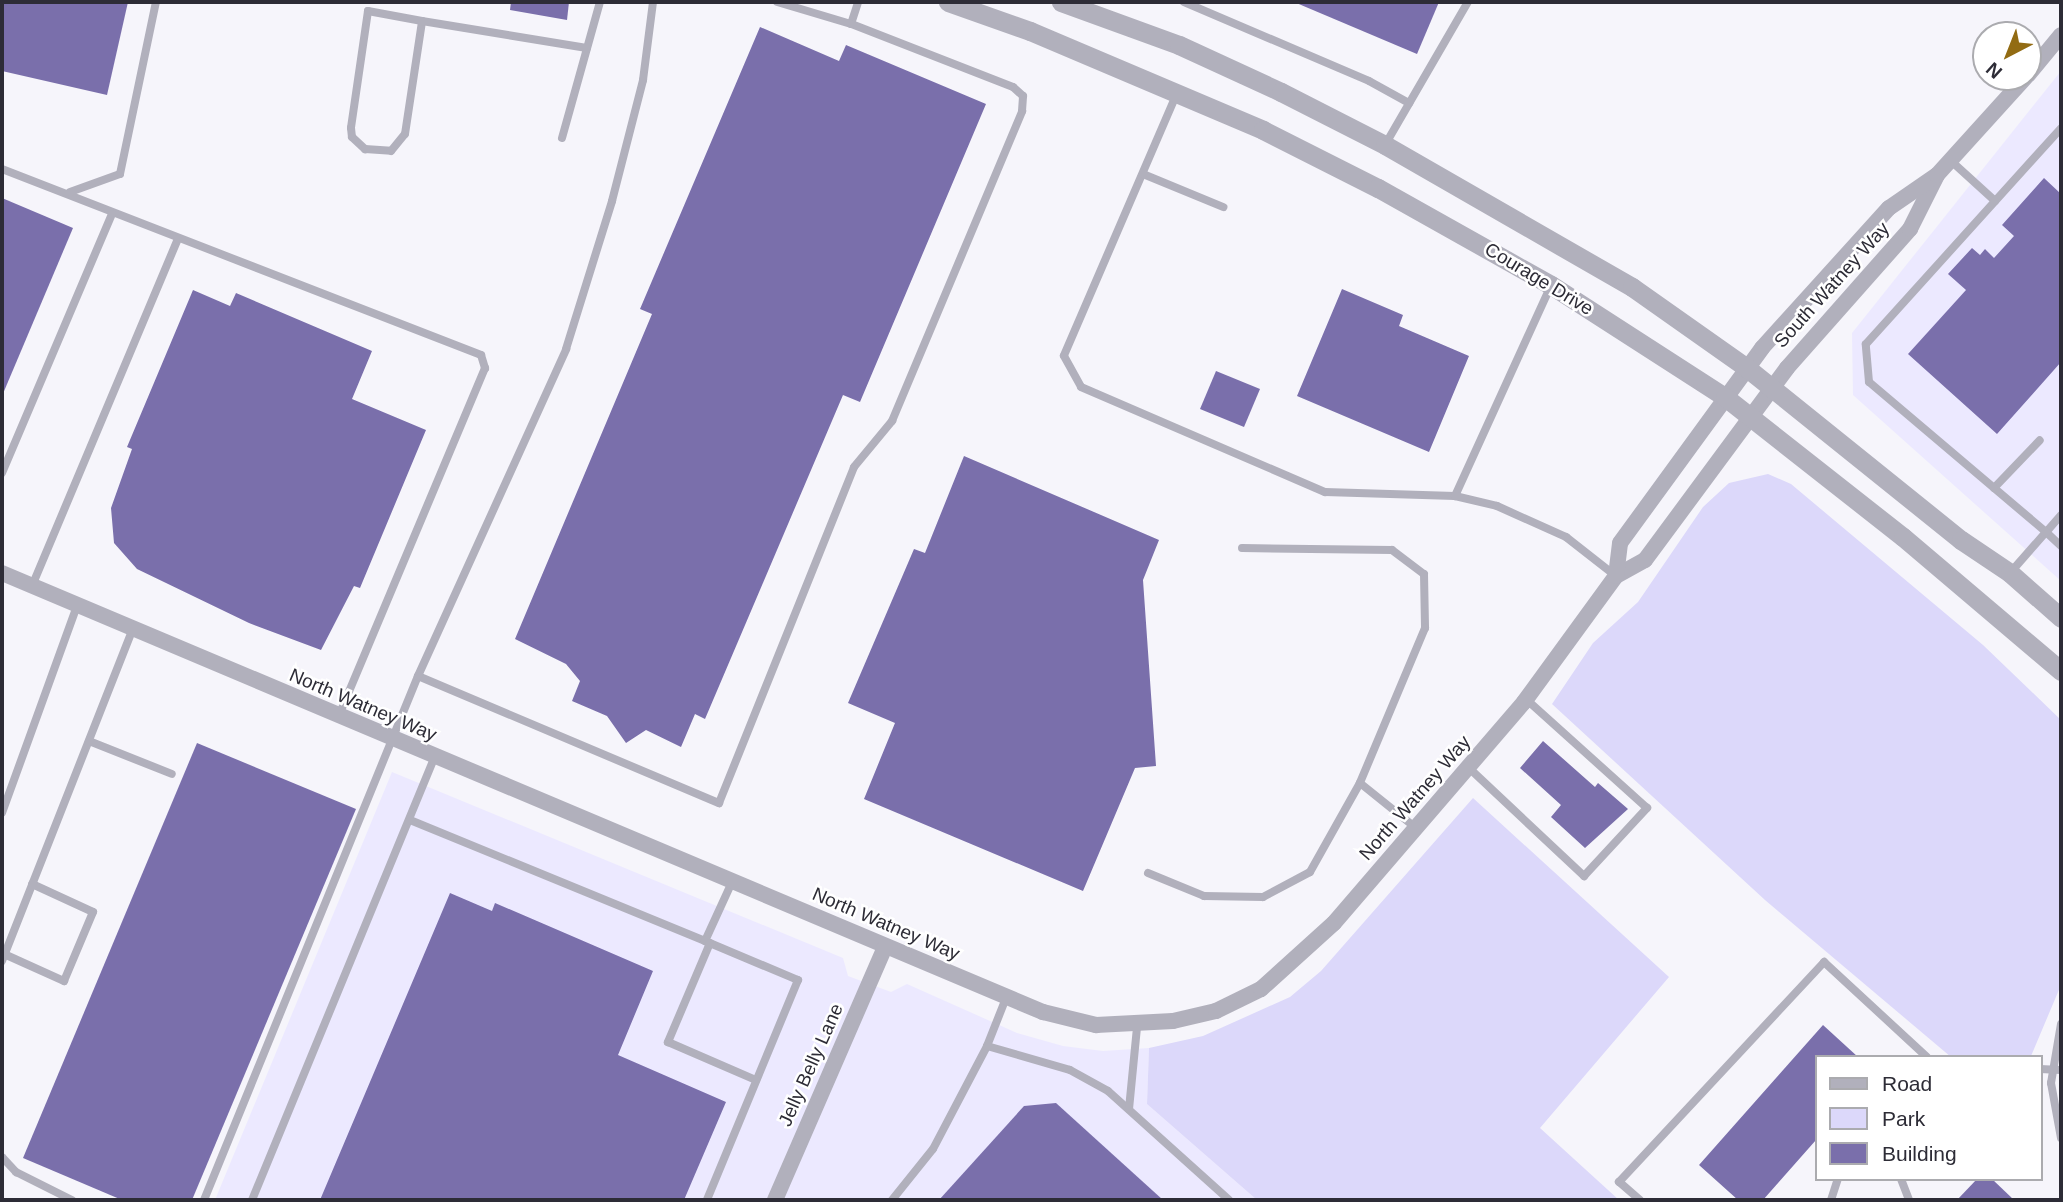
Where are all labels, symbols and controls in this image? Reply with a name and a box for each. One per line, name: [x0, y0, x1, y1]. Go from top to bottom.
north arrow: [1972, 21, 2042, 91]
text: N: [1982, 58, 2006, 83]
street label: South Watney Way: [1770, 217, 1894, 353]
street label: Courage Drive: [1481, 238, 1597, 320]
street label: North Watney Way: [286, 664, 440, 746]
street label: North Watney Way: [1355, 731, 1475, 865]
street label: North Watney Way: [809, 883, 963, 965]
street label: Jelly Belly Lane: [774, 1000, 848, 1130]
legend: [1814, 1055, 2042, 1181]
text: Road: [1882, 1072, 1932, 1095]
text: Park: [1882, 1107, 1925, 1130]
text: Building: [1882, 1142, 1957, 1165]

